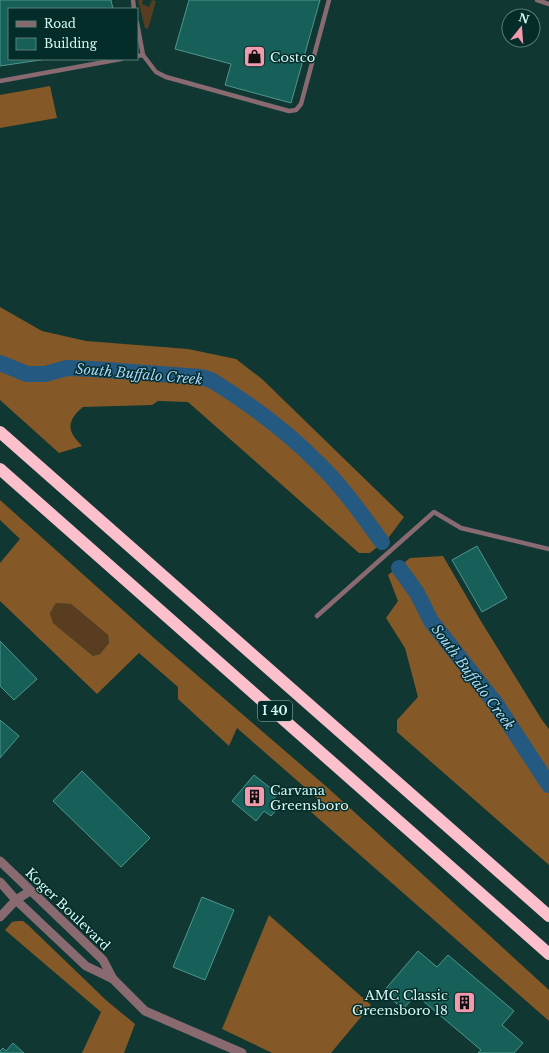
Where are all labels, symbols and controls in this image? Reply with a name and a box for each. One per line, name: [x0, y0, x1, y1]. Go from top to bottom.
legend: [8, 8, 138, 60]
north arrow: [501, 8, 541, 48]
text: N: [517, 10, 532, 27]
text: Road: [44, 16, 76, 31]
text: Building: [44, 36, 98, 51]
shop icon: Costco: [241, 44, 267, 70]
place label: Costco: [270, 49, 315, 66]
water label: South Buffalo Creek: [75, 359, 203, 389]
water label: South Buffalo Creek: [427, 621, 519, 733]
road number: I 40: [258, 701, 292, 721]
place label: Carvana Greensboro: [270, 782, 349, 814]
building icon: Carvana Greensboro: [242, 784, 268, 810]
street label: Koger Boulevard: [22, 864, 114, 954]
place label: AMC Classic Greensboro 18: [352, 987, 448, 1019]
building icon: AMC Classic Greensboro 18: [451, 989, 477, 1015]

